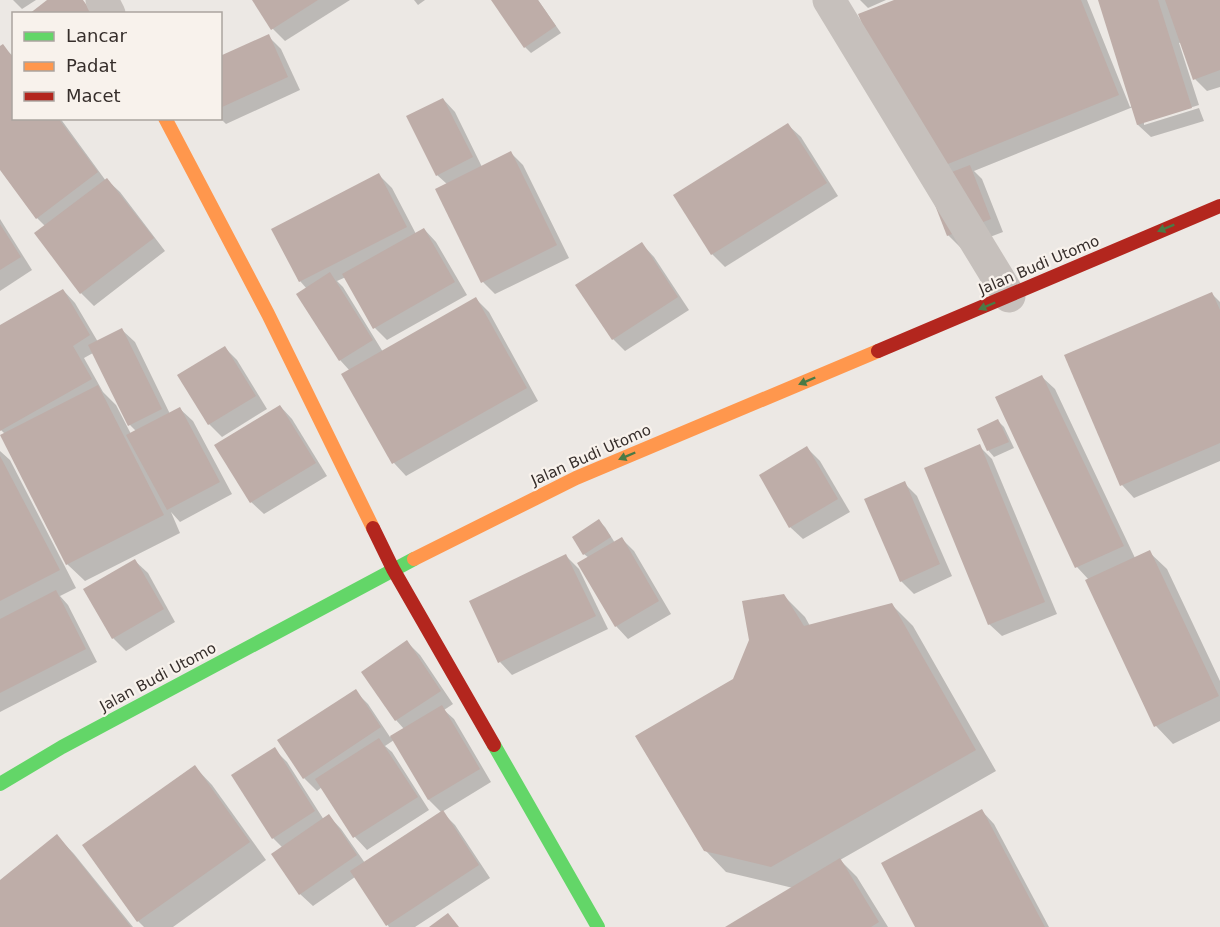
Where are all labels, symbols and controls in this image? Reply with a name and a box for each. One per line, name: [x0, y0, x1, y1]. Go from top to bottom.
legend: [12, 12, 222, 120]
text: Lancar: [66, 25, 127, 46]
text: Padat: [66, 55, 117, 76]
text: Macet: [66, 85, 121, 106]
one-way arrow: [1157, 224, 1175, 233]
street label: Jalan Budi Utomo: [975, 231, 1102, 299]
one-way arrow: [978, 302, 996, 311]
one-way arrow: [798, 377, 816, 386]
street label: Jalan Budi Utomo: [527, 420, 654, 490]
one-way arrow: [618, 452, 636, 461]
street label: Jalan Budi Utomo: [96, 639, 219, 716]

